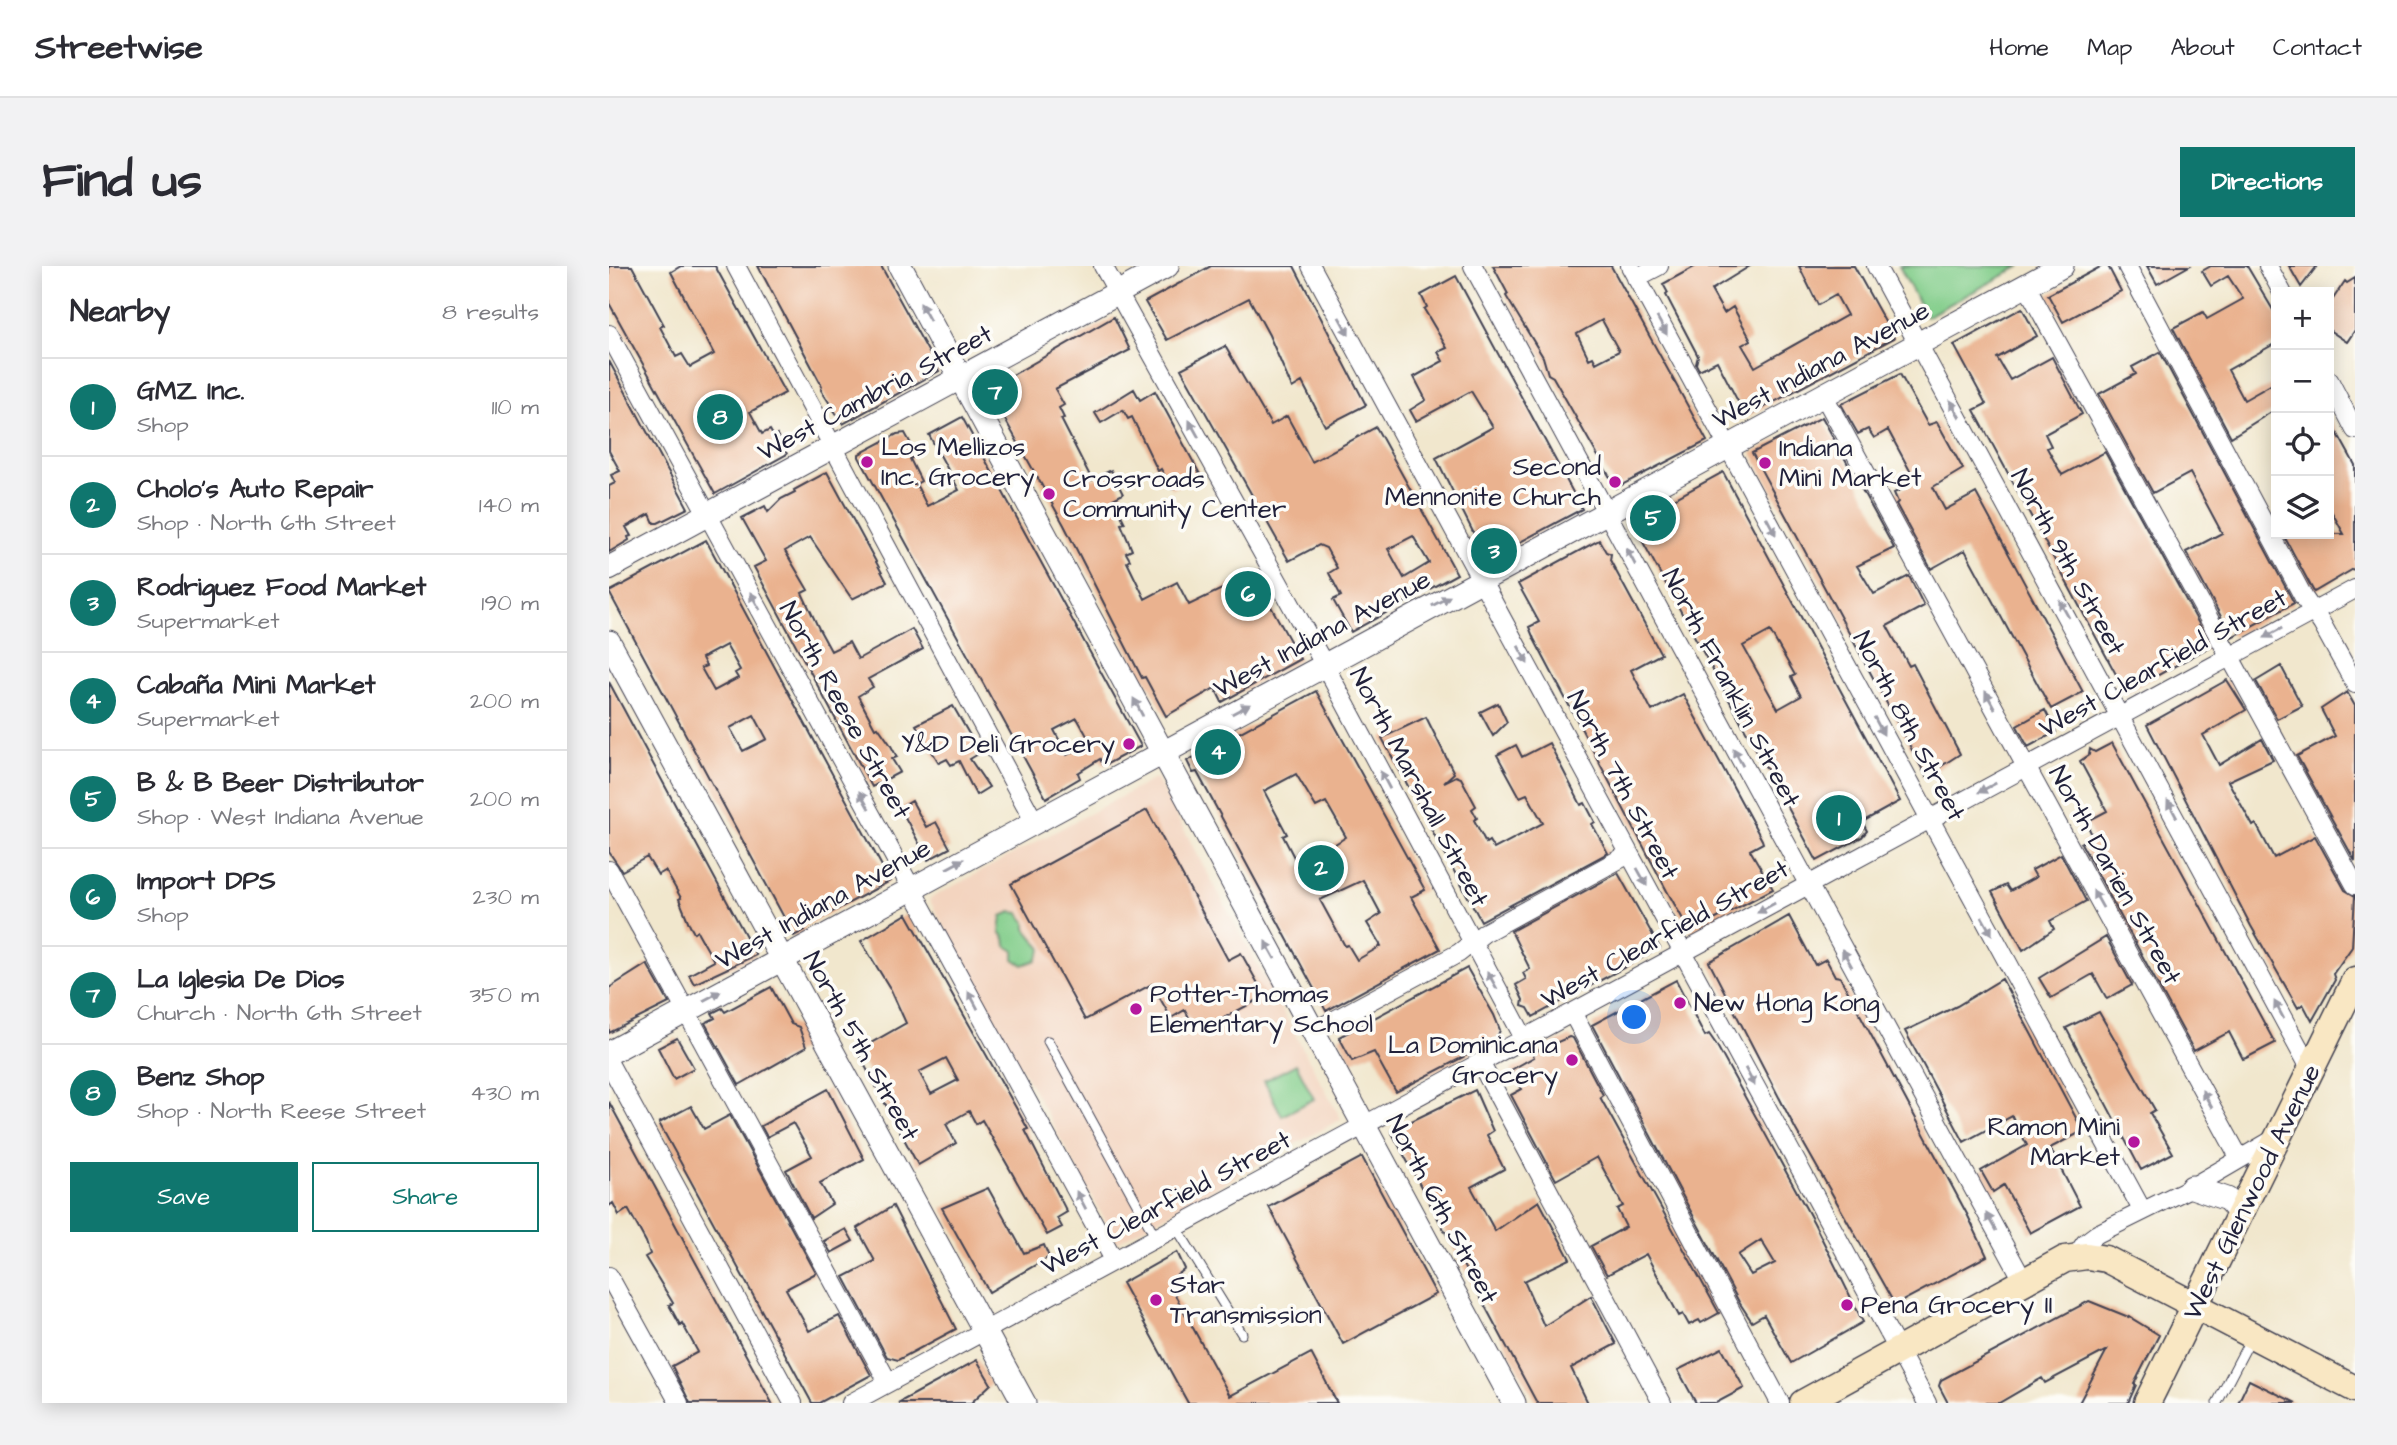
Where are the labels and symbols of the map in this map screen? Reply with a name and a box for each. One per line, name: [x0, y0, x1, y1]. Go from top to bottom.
street label: West Indiana Avenue: [1706, 293, 1936, 437]
one-way arrow: [919, 303, 931, 322]
street label: West Cambria Street: [751, 316, 999, 470]
one-way arrow: [1338, 316, 1350, 336]
one-way arrow: [1657, 316, 1668, 336]
pin: 7: [972, 366, 1018, 418]
pin: 8: [697, 391, 743, 443]
one-way arrow: [1949, 399, 1961, 419]
one-way arrow: [1188, 420, 1200, 439]
place label: Los Mellizos Inc. Grocery: [881, 429, 1035, 497]
place label: Indiana Mini Market: [1779, 430, 1922, 496]
place label: Second Mennonite Church: [1385, 449, 1601, 515]
marker: Los Mellizos Inc. Grocery: [859, 454, 875, 470]
marker: Indiana Mini Market: [1757, 455, 1773, 471]
place label: Crossroads Community Center: [1063, 461, 1286, 529]
street label: North 9th Street: [2002, 462, 2134, 662]
marker: Second Mennonite Church: [1607, 474, 1623, 490]
marker: Crossroads Community Center: [1041, 486, 1057, 502]
pin: 5: [1630, 492, 1676, 544]
one-way arrow: [1765, 516, 1777, 536]
pin: 3: [1471, 525, 1517, 577]
one-way arrow: [1625, 547, 1637, 567]
street label: West Indiana Avenue: [1207, 562, 1437, 706]
street label: North Franklin Street: [1653, 562, 1809, 814]
pin: 6: [1225, 568, 1271, 620]
street label: West Clearfield Street: [2033, 580, 2294, 746]
one-way arrow: [749, 591, 760, 611]
street label: North Reese Street: [770, 595, 920, 826]
one-way arrow: [1432, 596, 1452, 608]
one-way arrow: [2058, 599, 2070, 619]
street label: North 8th Street: [1844, 625, 1974, 828]
one-way arrow: [2264, 627, 2283, 639]
one-way arrow: [1517, 645, 1529, 665]
street label: North Marshall Street: [1341, 661, 1498, 913]
street label: North 7th Street: [1558, 684, 1688, 886]
one-way arrow: [1984, 689, 1996, 709]
one-way arrow: [1132, 697, 1144, 716]
one-way arrow: [1231, 704, 1251, 715]
one-way arrow: [1873, 716, 1885, 736]
place label: Y&D Deli Grocery: [901, 726, 1115, 764]
pin: 4: [1195, 726, 1241, 778]
marker: Y&D Deli Grocery: [1121, 736, 1137, 752]
one-way arrow: [1733, 747, 1745, 767]
street label: North Darien Street: [2040, 759, 2190, 991]
one-way arrow: [1379, 770, 1391, 789]
one-way arrow: [1978, 782, 1997, 794]
one-way arrow: [859, 790, 871, 810]
pin: 1: [1816, 792, 1862, 844]
one-way arrow: [2166, 799, 2177, 819]
street label: West Indiana Avenue: [709, 830, 937, 978]
pin: 2: [1298, 842, 1344, 894]
street label: West Clearfield Street: [1535, 851, 1796, 1017]
one-way arrow: [945, 858, 964, 870]
one-way arrow: [1636, 867, 1648, 887]
one-way arrow: [2092, 890, 2104, 909]
one-way arrow: [1756, 902, 1776, 914]
one-way arrow: [1982, 916, 1993, 936]
one-way arrow: [1264, 940, 1276, 959]
street label: North 5th Street: [794, 945, 928, 1148]
one-way arrow: [1841, 948, 1853, 967]
one-way arrow: [1486, 971, 1498, 990]
place label: Potter-Thomas Elementary School: [1150, 976, 1373, 1044]
place label: New Hong Kong: [1694, 985, 1880, 1023]
one-way arrow: [967, 990, 979, 1010]
one-way arrow: [702, 991, 722, 1002]
marker: New Hong Kong: [1672, 995, 1688, 1011]
your location: [1617, 1000, 1651, 1034]
one-way arrow: [2273, 1000, 2285, 1020]
marker: Potter-Thomas Elementary School: [1128, 1001, 1144, 1017]
place label: La Dominicana Grocery: [1388, 1027, 1558, 1095]
marker: La Dominicana Grocery: [1564, 1052, 1580, 1068]
street label: West Glenwood Avenue: [2174, 1058, 2330, 1326]
one-way arrow: [1745, 1067, 1756, 1087]
one-way arrow: [2201, 1089, 2213, 1109]
street label: North 6th Street: [1377, 1108, 1507, 1310]
place label: Ramon Mini Market: [1988, 1109, 2120, 1175]
street label: West Clearfield Street: [1035, 1122, 1298, 1284]
marker: Ramon Mini Market: [2126, 1134, 2142, 1150]
one-way arrow: [1075, 1191, 1087, 1210]
one-way arrow: [1985, 1212, 1997, 1232]
place label: Star Transmission: [1170, 1267, 1322, 1333]
place label: Pena Grocery II: [1861, 1287, 2053, 1325]
marker: Star Transmission: [1148, 1292, 1164, 1308]
marker: Pena Grocery II: [1839, 1297, 1855, 1313]

